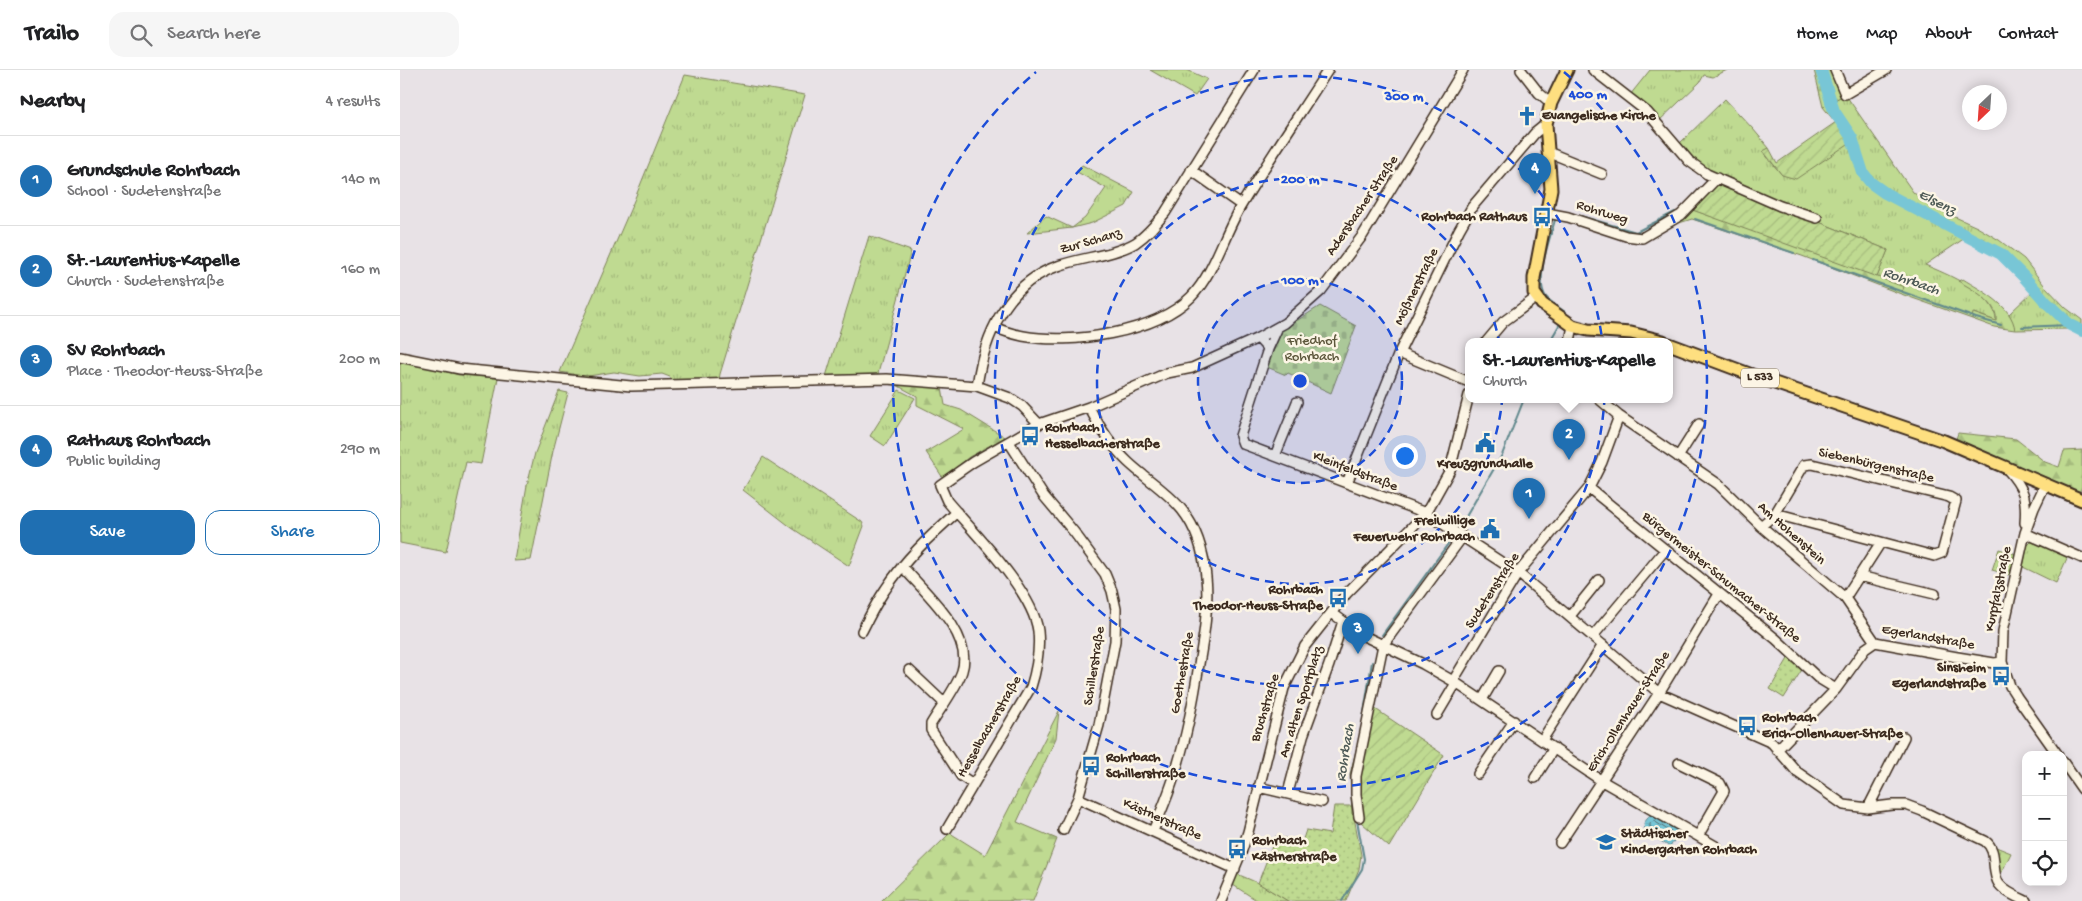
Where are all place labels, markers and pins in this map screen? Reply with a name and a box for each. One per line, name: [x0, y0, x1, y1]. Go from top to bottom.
church icon: Evangelische Kirche: [1516, 105, 1538, 127]
place label: Evangelische Kirche: [1542, 108, 1657, 125]
pin: 4: [1519, 153, 1551, 194]
bus stop icon: Rohrbach Rathaus: [1531, 206, 1553, 228]
place label: Rohrbach Rathaus: [1420, 209, 1528, 226]
centre of rings: [1291, 372, 1309, 390]
pin: 2: [1553, 419, 1585, 460]
place label: Rohrbach Hesselbacherstraße: [1044, 420, 1161, 453]
bus stop icon: Rohrbach Hesselbacherstraße: [1019, 425, 1041, 447]
public building icon: Kreuzgrundhalle: [1474, 432, 1496, 454]
place label: Kreuzgrundhalle: [1436, 456, 1534, 473]
pin: 1: [1513, 478, 1545, 519]
place label: Freiwillige Feuerwehr Rohrbach: [1352, 513, 1476, 546]
public building icon: Freiwillige Feuerwehr Rohrbach: [1479, 518, 1501, 540]
place label: Rohrbach Theodor-Heuss-Straße: [1193, 582, 1324, 615]
bus stop icon: Rohrbach Theodor-Heuss-Straße: [1327, 587, 1349, 609]
pin: 3: [1342, 613, 1374, 654]
place label: Sinsheim Egerlandstraße: [1892, 660, 1987, 693]
bus stop icon: Sinsheim Egerlandstraße: [1990, 665, 2012, 687]
place label: Rohrbach Erich-Ollenhauer-Straße: [1761, 710, 1904, 743]
bus stop icon: Rohrbach Erich-Ollenhauer-Straße: [1736, 715, 1758, 737]
place label: Rohrbach Schillerstraße: [1105, 750, 1186, 783]
bus stop icon: Rohrbach Schillerstraße: [1080, 755, 1102, 777]
place label: Städtischer Kindergarten Rohrbach: [1620, 826, 1757, 859]
school or university icon: Städtischer Kindergarten Rohrbach: [1595, 831, 1617, 853]
place label: Rohrbach Kästnerstraße: [1251, 833, 1337, 866]
bus stop icon: Rohrbach Kästnerstraße: [1226, 838, 1248, 860]

